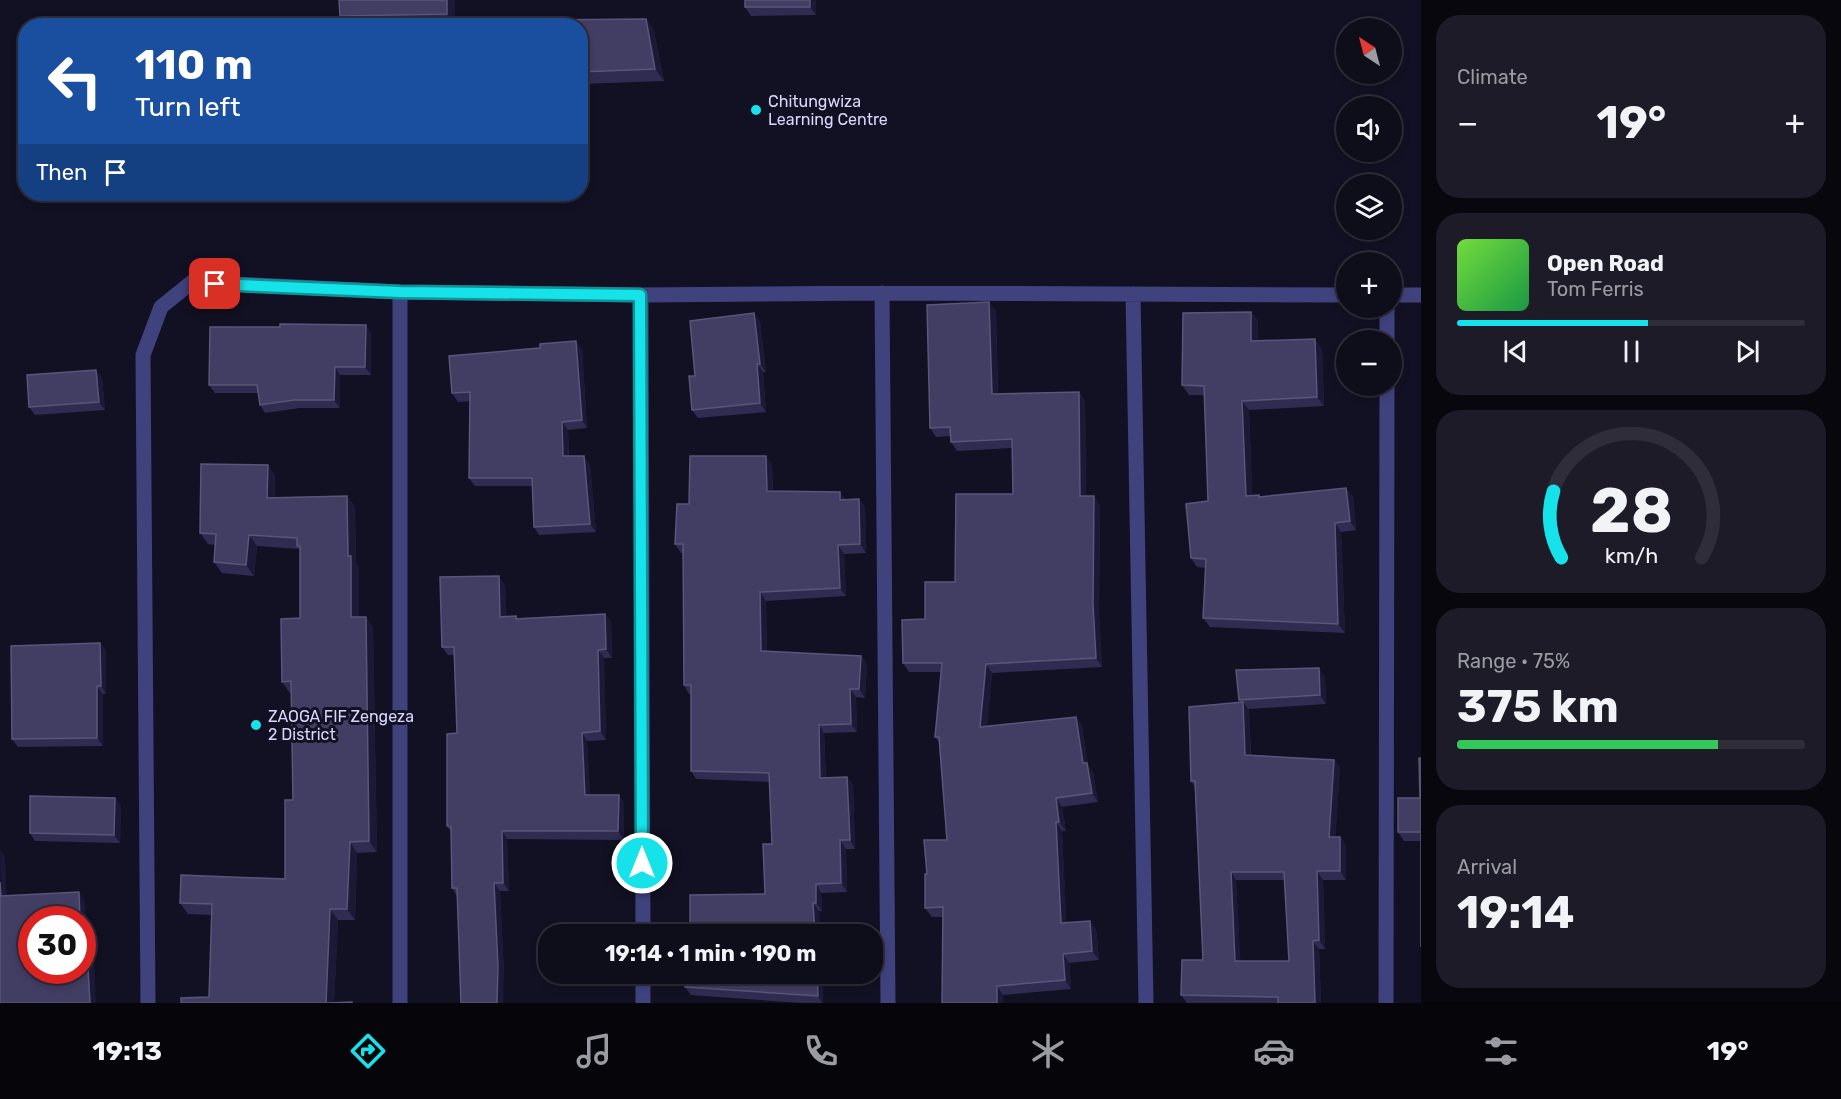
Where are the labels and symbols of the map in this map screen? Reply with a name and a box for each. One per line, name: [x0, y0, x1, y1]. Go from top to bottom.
north arrow: [1336, 18, 1402, 84]
place label: Chitungwiza Learning Centre: [768, 92, 888, 129]
marker: Chitungwiza Learning Centre: [749, 103, 763, 117]
pin: [189, 258, 240, 309]
place label: ZAOGA FIF Zengeza 2 District: [268, 707, 414, 744]
marker: ZAOGA FIF Zengeza 2 District: [249, 718, 263, 732]
position arrow: [610, 831, 674, 895]
speed limit sign: 30: [18, 906, 96, 984]

